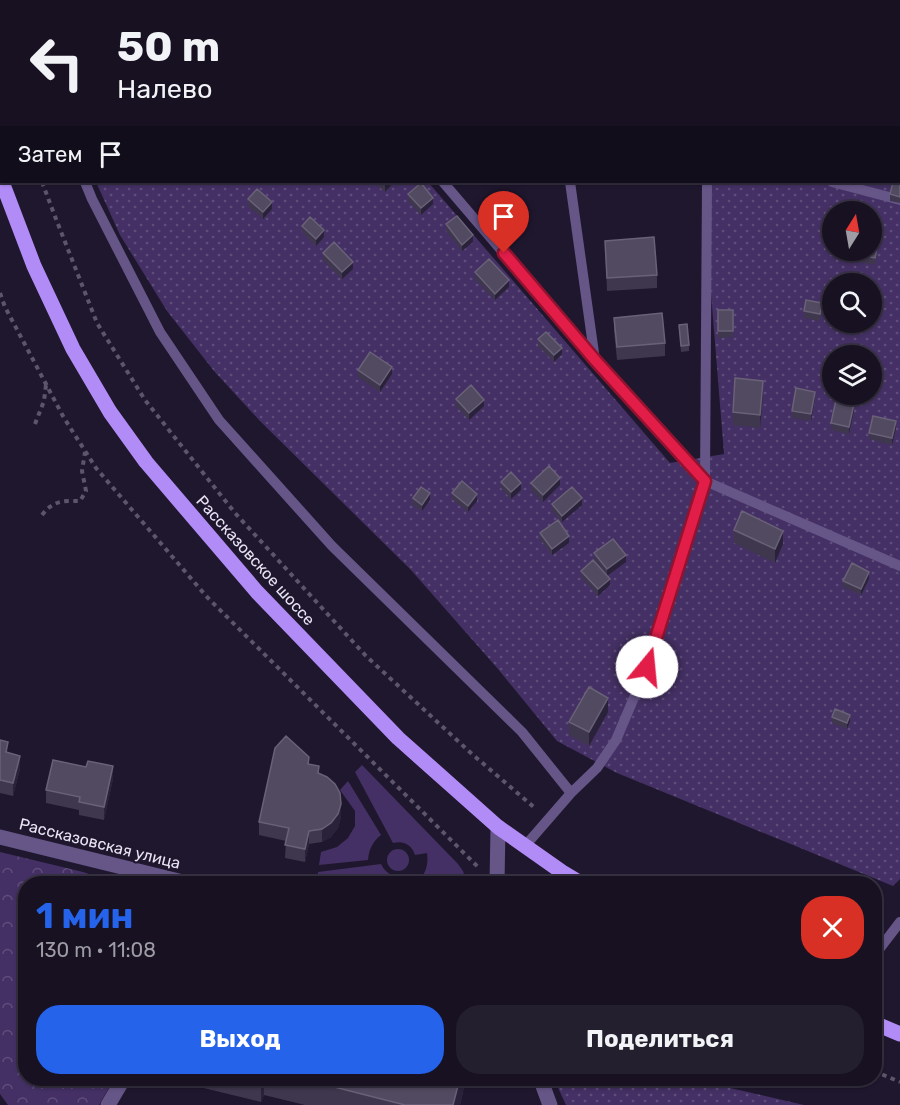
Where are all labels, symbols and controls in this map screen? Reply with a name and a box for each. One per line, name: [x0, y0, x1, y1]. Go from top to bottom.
text: 50 m: [117, 22, 220, 72]
icon: left: [18, 24, 96, 102]
text: Налево: [117, 73, 213, 105]
icon: arrive: [94, 138, 127, 171]
text: Затем: [18, 141, 82, 168]
pin: [478, 191, 529, 253]
icon: arrive: [487, 200, 520, 233]
north arrow: [822, 201, 882, 261]
map controls: [822, 201, 882, 405]
button: search: [822, 273, 882, 333]
button: layers: [822, 345, 882, 405]
street label: Рассказовское шоссе: [192, 492, 319, 629]
position arrow: [615, 635, 679, 699]
street label: Рассказовская улица: [17, 814, 182, 873]
text: 1 мин: [36, 894, 134, 937]
button: close: [801, 896, 864, 959]
text: 130 m · 11:08: [36, 938, 156, 962]
button: Выход: [36, 1005, 444, 1074]
button: Поделиться: [456, 1005, 864, 1074]

